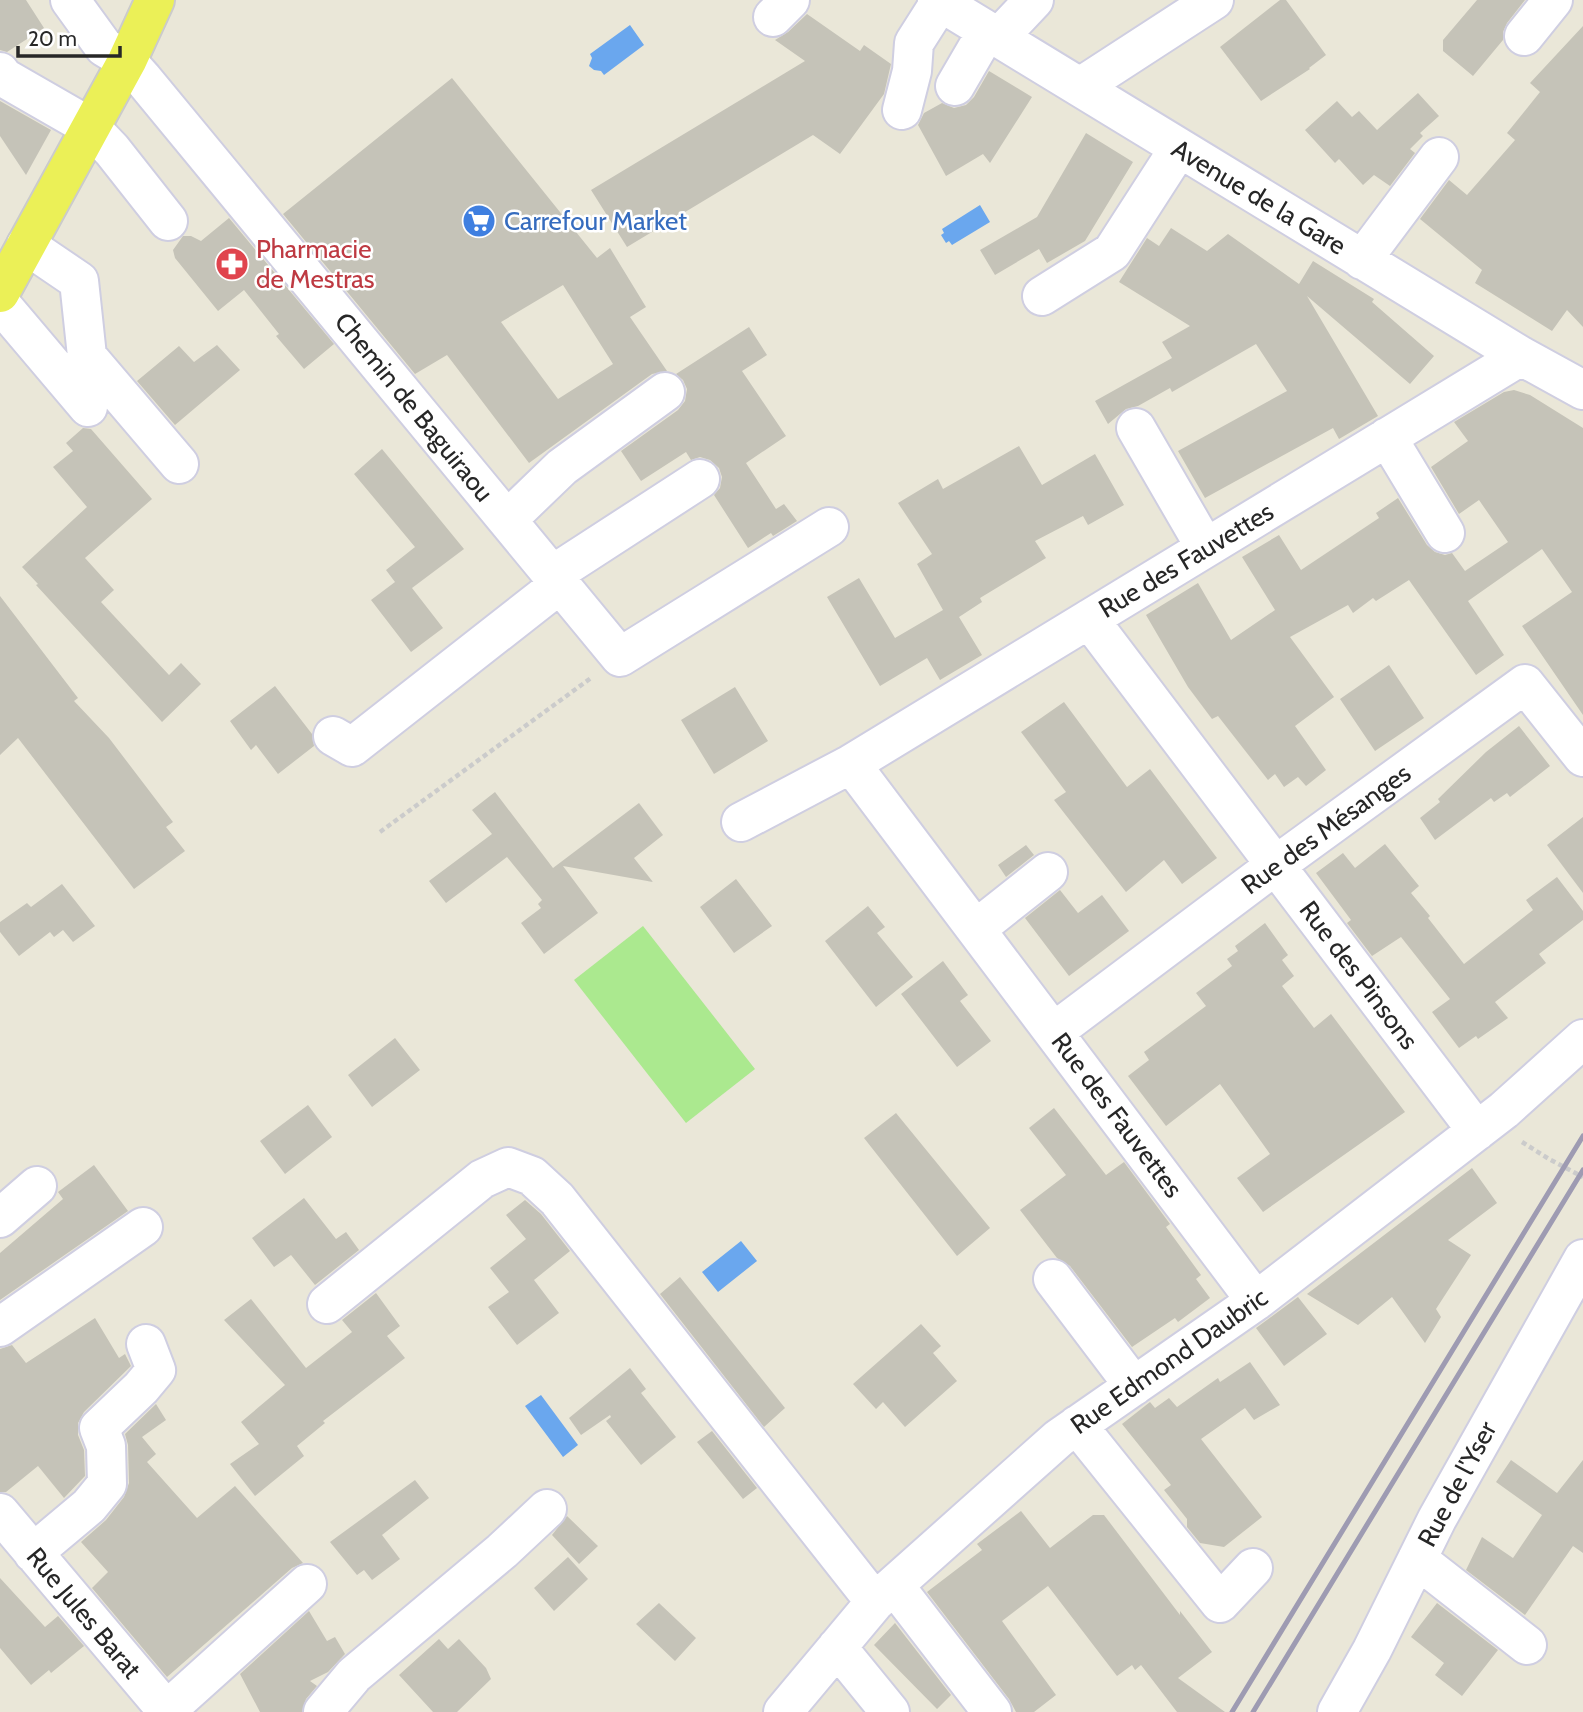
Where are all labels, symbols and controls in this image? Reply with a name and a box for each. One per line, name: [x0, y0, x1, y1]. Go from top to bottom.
scale bar: [18, 14, 119, 58]
text: 20 m: [28, 26, 77, 51]
street label: Avenue de la Gare: [1166, 132, 1352, 262]
supermarket icon: Carrefour Market: [460, 202, 498, 240]
place label: Carrefour Market: [504, 205, 687, 237]
place label: Pharmacie de Mestras: [256, 233, 375, 295]
pharmacy icon: Pharmacie de Mestras: [213, 245, 251, 283]
street label: Chemin de Baguiraou: [328, 306, 500, 508]
street label: Rue des Fauvettes: [1093, 495, 1279, 625]
street label: Rue des Mésanges: [1235, 757, 1417, 901]
street label: Rue des Pinsons: [1293, 894, 1425, 1056]
street label: Rue des Fauvettes: [1045, 1026, 1190, 1204]
street label: Rue Edmond Daubric: [1064, 1281, 1274, 1441]
street label: Rue de l'Yser: [1411, 1415, 1504, 1552]
street label: Rue Jules Barat: [20, 1541, 148, 1685]

